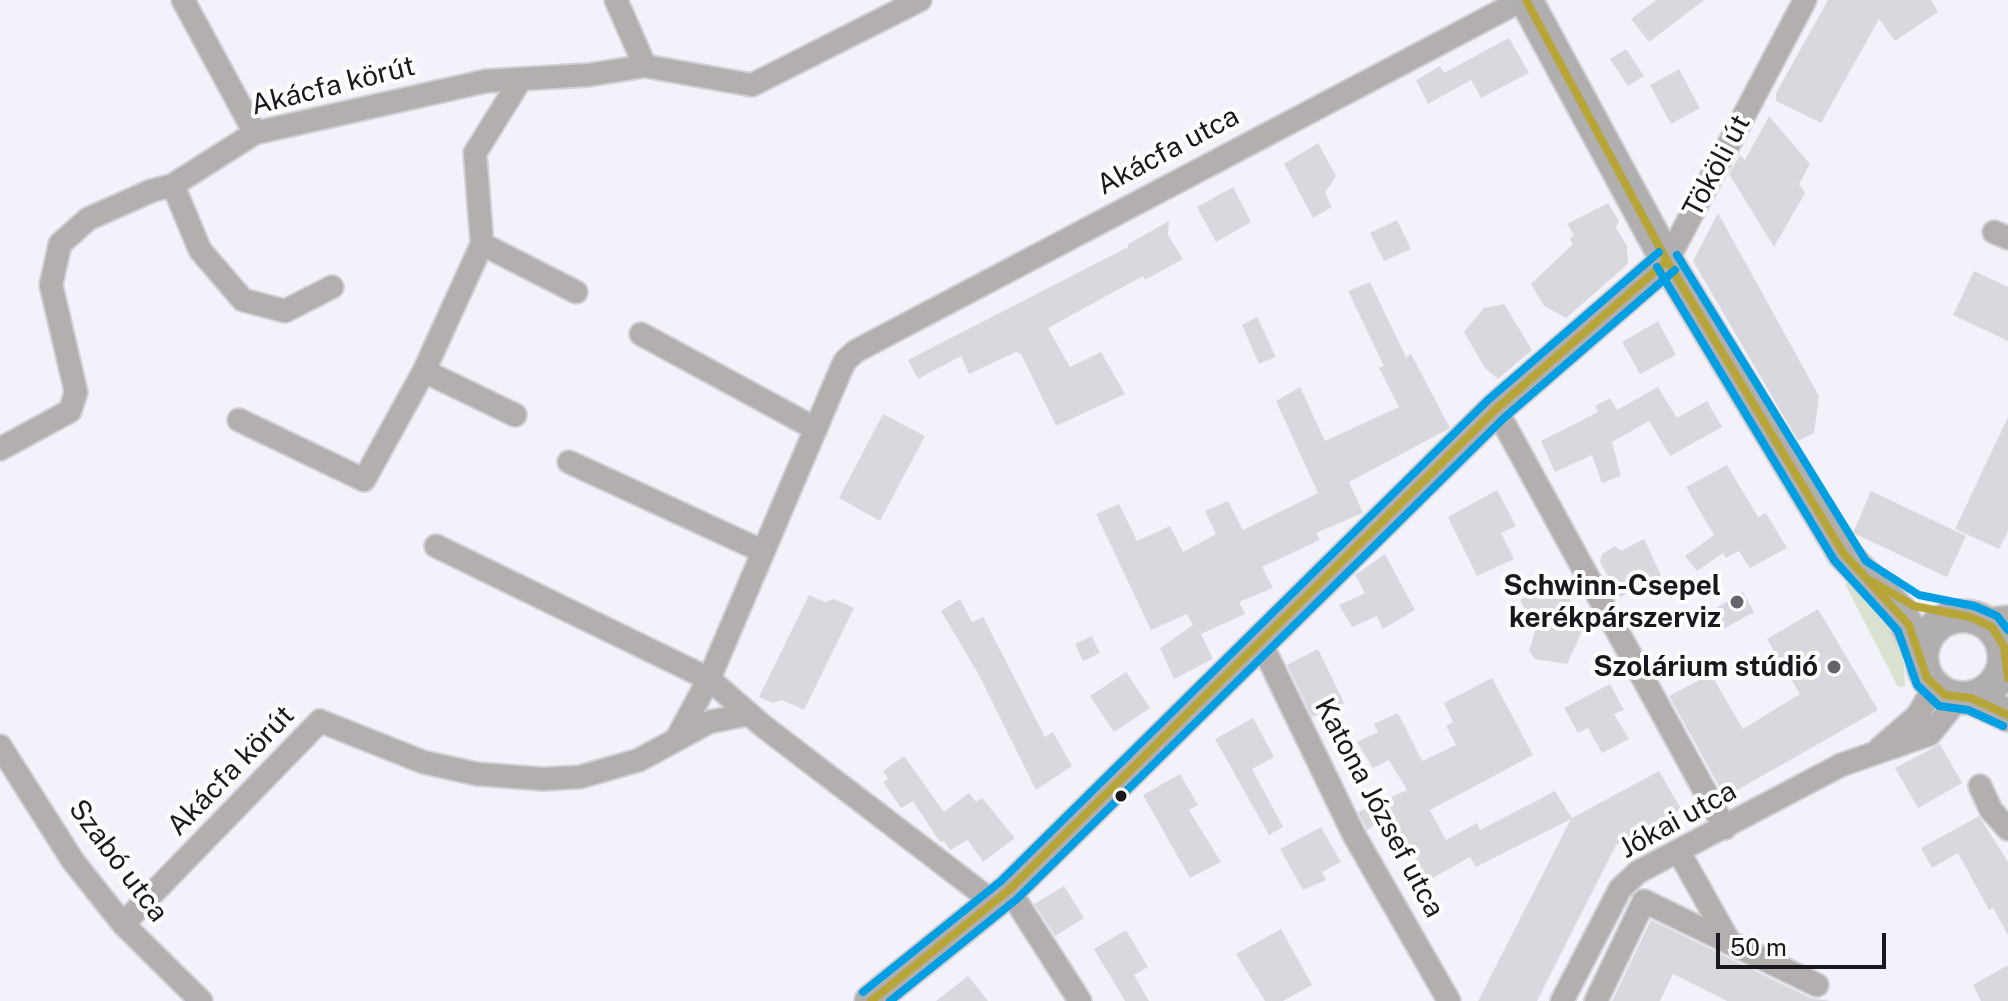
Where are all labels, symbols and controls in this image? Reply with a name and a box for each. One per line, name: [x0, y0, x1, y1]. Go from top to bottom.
street label: Akácfa körút: [248, 49, 418, 123]
street label: Akácfa utca: [1091, 100, 1245, 202]
street label: Tököli út: [1676, 109, 1758, 223]
place label: Schwinn-Csepel kerékpárszerviz: [1503, 569, 1721, 635]
marker: Schwinn-Csepel kerékpárszerviz: [1728, 593, 1746, 611]
place label: Szolárium stúdió: [1593, 650, 1818, 684]
marker: Szolárium stúdió: [1825, 658, 1843, 676]
street label: Katona József utca: [1307, 693, 1451, 923]
street label: Akácfa körút: [161, 699, 301, 843]
street label: Jókai utca: [1614, 774, 1742, 866]
unlabelled marker: [1113, 788, 1129, 804]
street label: Szabó utca: [61, 793, 175, 929]
scale bar: [1720, 917, 1890, 967]
text: 50 m: [1730, 933, 1787, 961]

